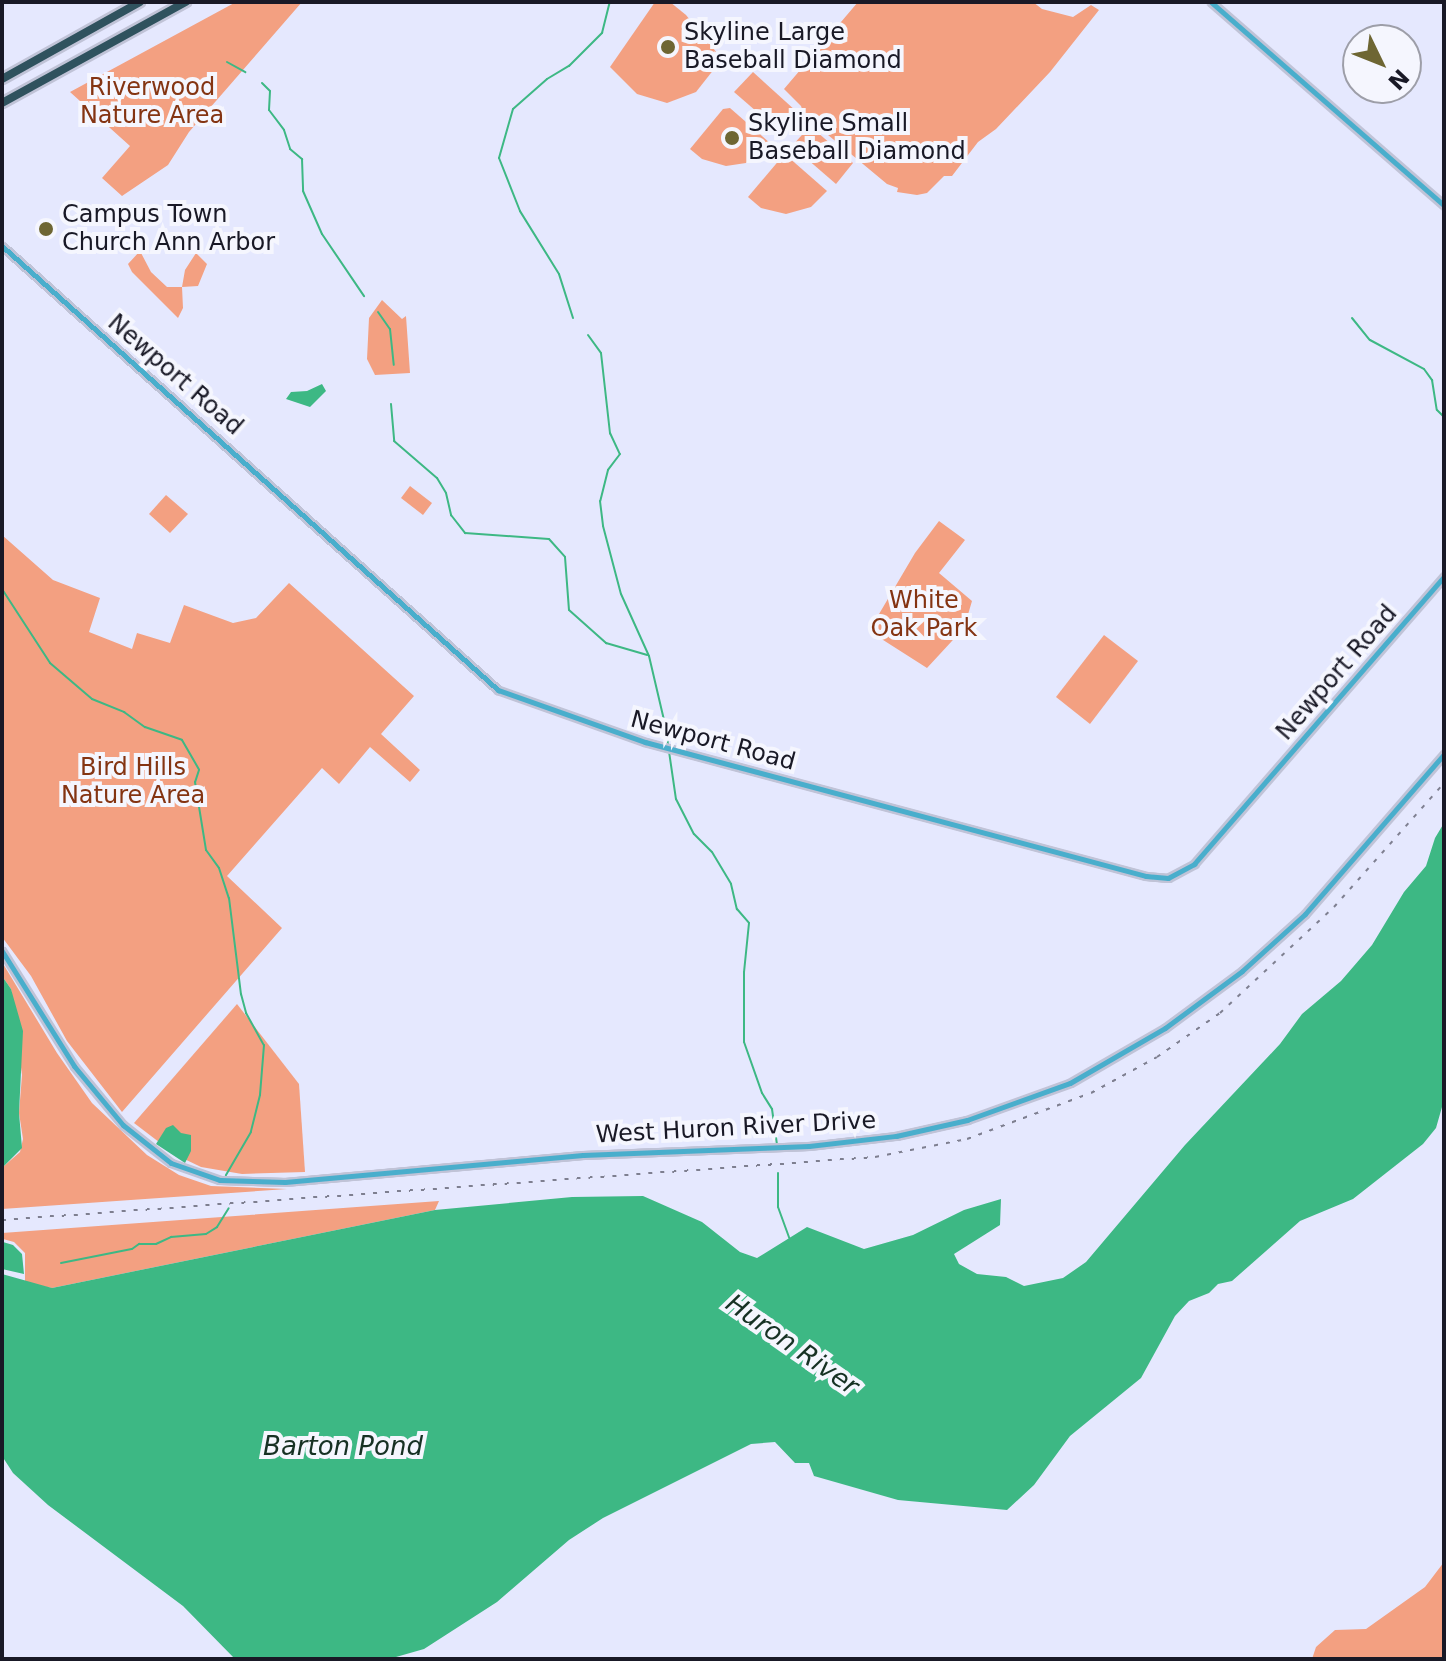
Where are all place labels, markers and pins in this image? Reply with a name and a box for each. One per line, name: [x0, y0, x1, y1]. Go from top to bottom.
place label: Skyline Large Baseball Diamond: [684, 19, 902, 75]
marker: Skyline Large Baseball Diamond: [659, 38, 677, 56]
place label: Skyline Small Baseball Diamond: [748, 110, 966, 166]
marker: Skyline Small Baseball Diamond: [723, 129, 741, 147]
place label: Campus Town Church Ann Arbor: [62, 201, 275, 257]
marker: Campus Town Church Ann Arbor: [37, 220, 55, 238]

